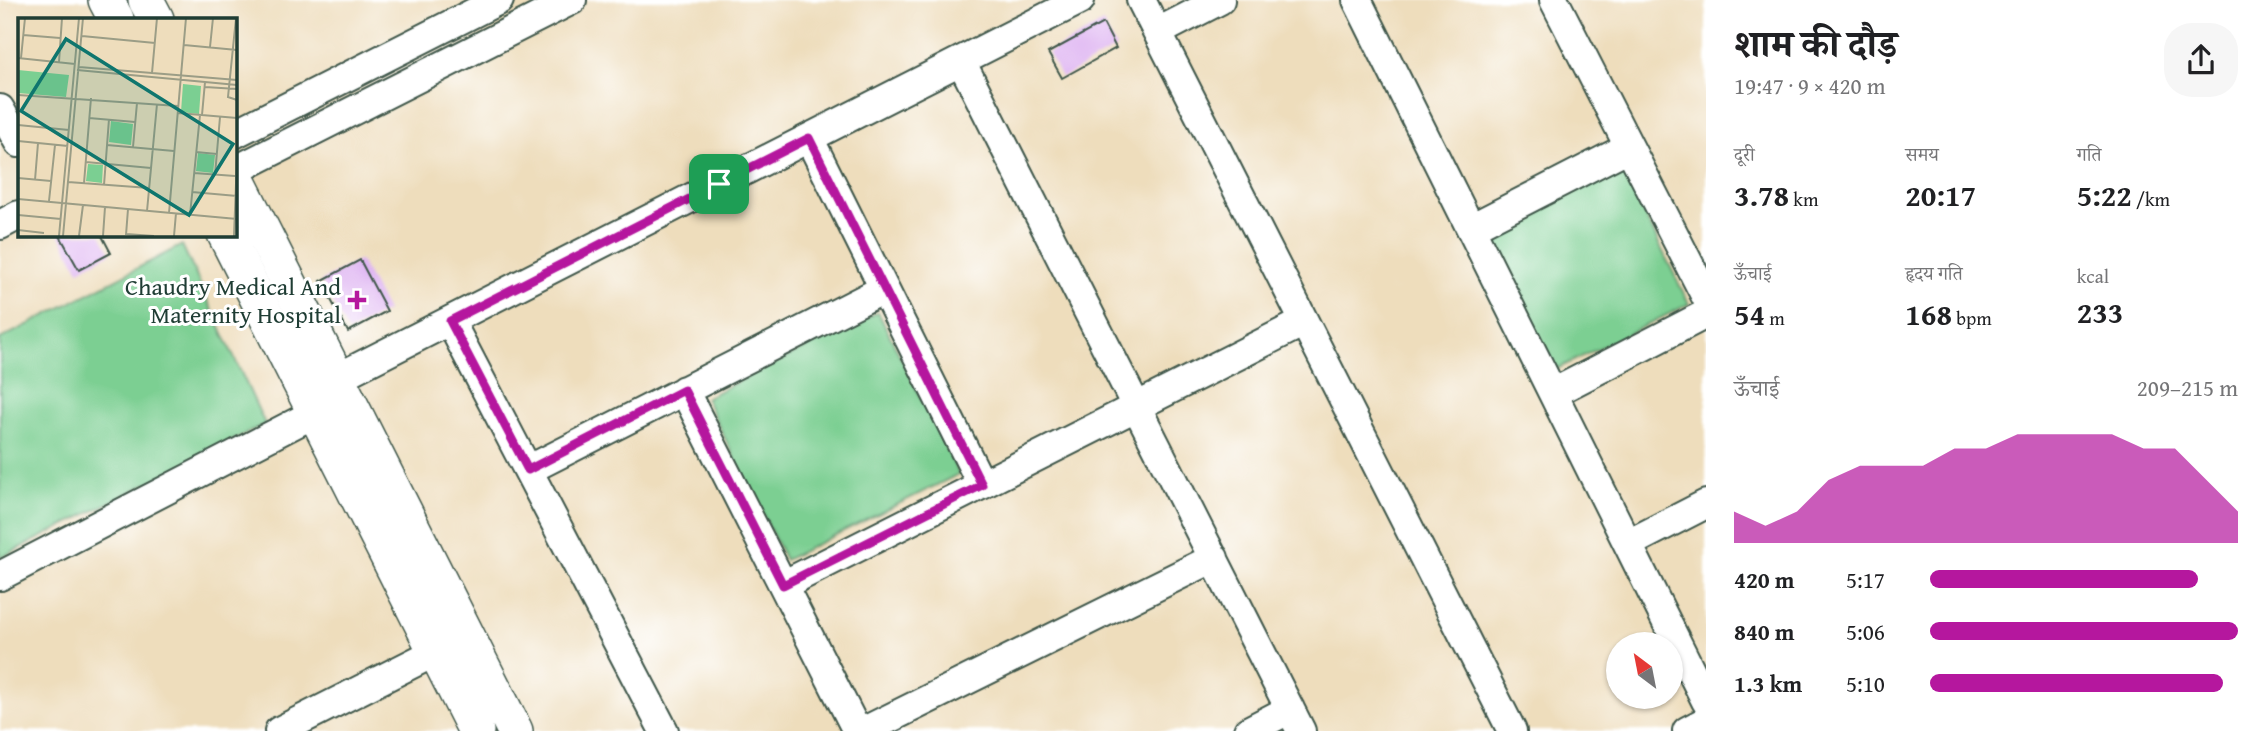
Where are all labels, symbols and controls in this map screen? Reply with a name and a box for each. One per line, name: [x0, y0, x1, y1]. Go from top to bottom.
text: शाम की दौड़: [1734, 15, 1897, 71]
inset map: [18, 18, 236, 236]
button: share: [2164, 23, 2238, 97]
text: 19:47 · 9 × 420 m: [1734, 69, 1886, 102]
text: दूरी: [1734, 140, 1755, 168]
text: समय: [1905, 140, 1939, 168]
text: गति: [2077, 140, 2102, 168]
pin: [689, 154, 749, 214]
icon: arrive: [700, 165, 738, 203]
text: 3.78: [1734, 173, 1789, 217]
text: 20:17: [1905, 173, 1976, 217]
text: 5:22: [2077, 173, 2132, 217]
text: km: [1789, 185, 1818, 213]
text: /km: [2132, 185, 2170, 213]
text: ऊँचाई: [1734, 259, 1771, 287]
text: हृदय गति: [1905, 259, 1963, 287]
text: kcal: [2077, 262, 2109, 290]
place label: Chaudry Medical And Maternity Hospital: [125, 269, 341, 332]
marker: Chaudry Medical And Maternity Hospital: [347, 290, 367, 310]
text: 233: [2077, 290, 2123, 334]
text: 54: [1734, 292, 1765, 336]
text: 168: [1905, 292, 1952, 336]
text: m: [1765, 304, 1785, 332]
text: bpm: [1952, 304, 1992, 332]
text: ऊँचाई: [1734, 371, 1779, 404]
text: 209–215 m: [2137, 371, 2238, 404]
text: 420 m: [1734, 563, 1795, 596]
text: 5:17: [1846, 563, 1885, 596]
text: 840 m: [1734, 615, 1795, 648]
text: 5:06: [1846, 615, 1885, 648]
north arrow: [1606, 632, 1684, 709]
map controls: [1606, 632, 1683, 709]
text: 1.3 km: [1734, 667, 1802, 700]
text: 5:10: [1846, 667, 1885, 700]

